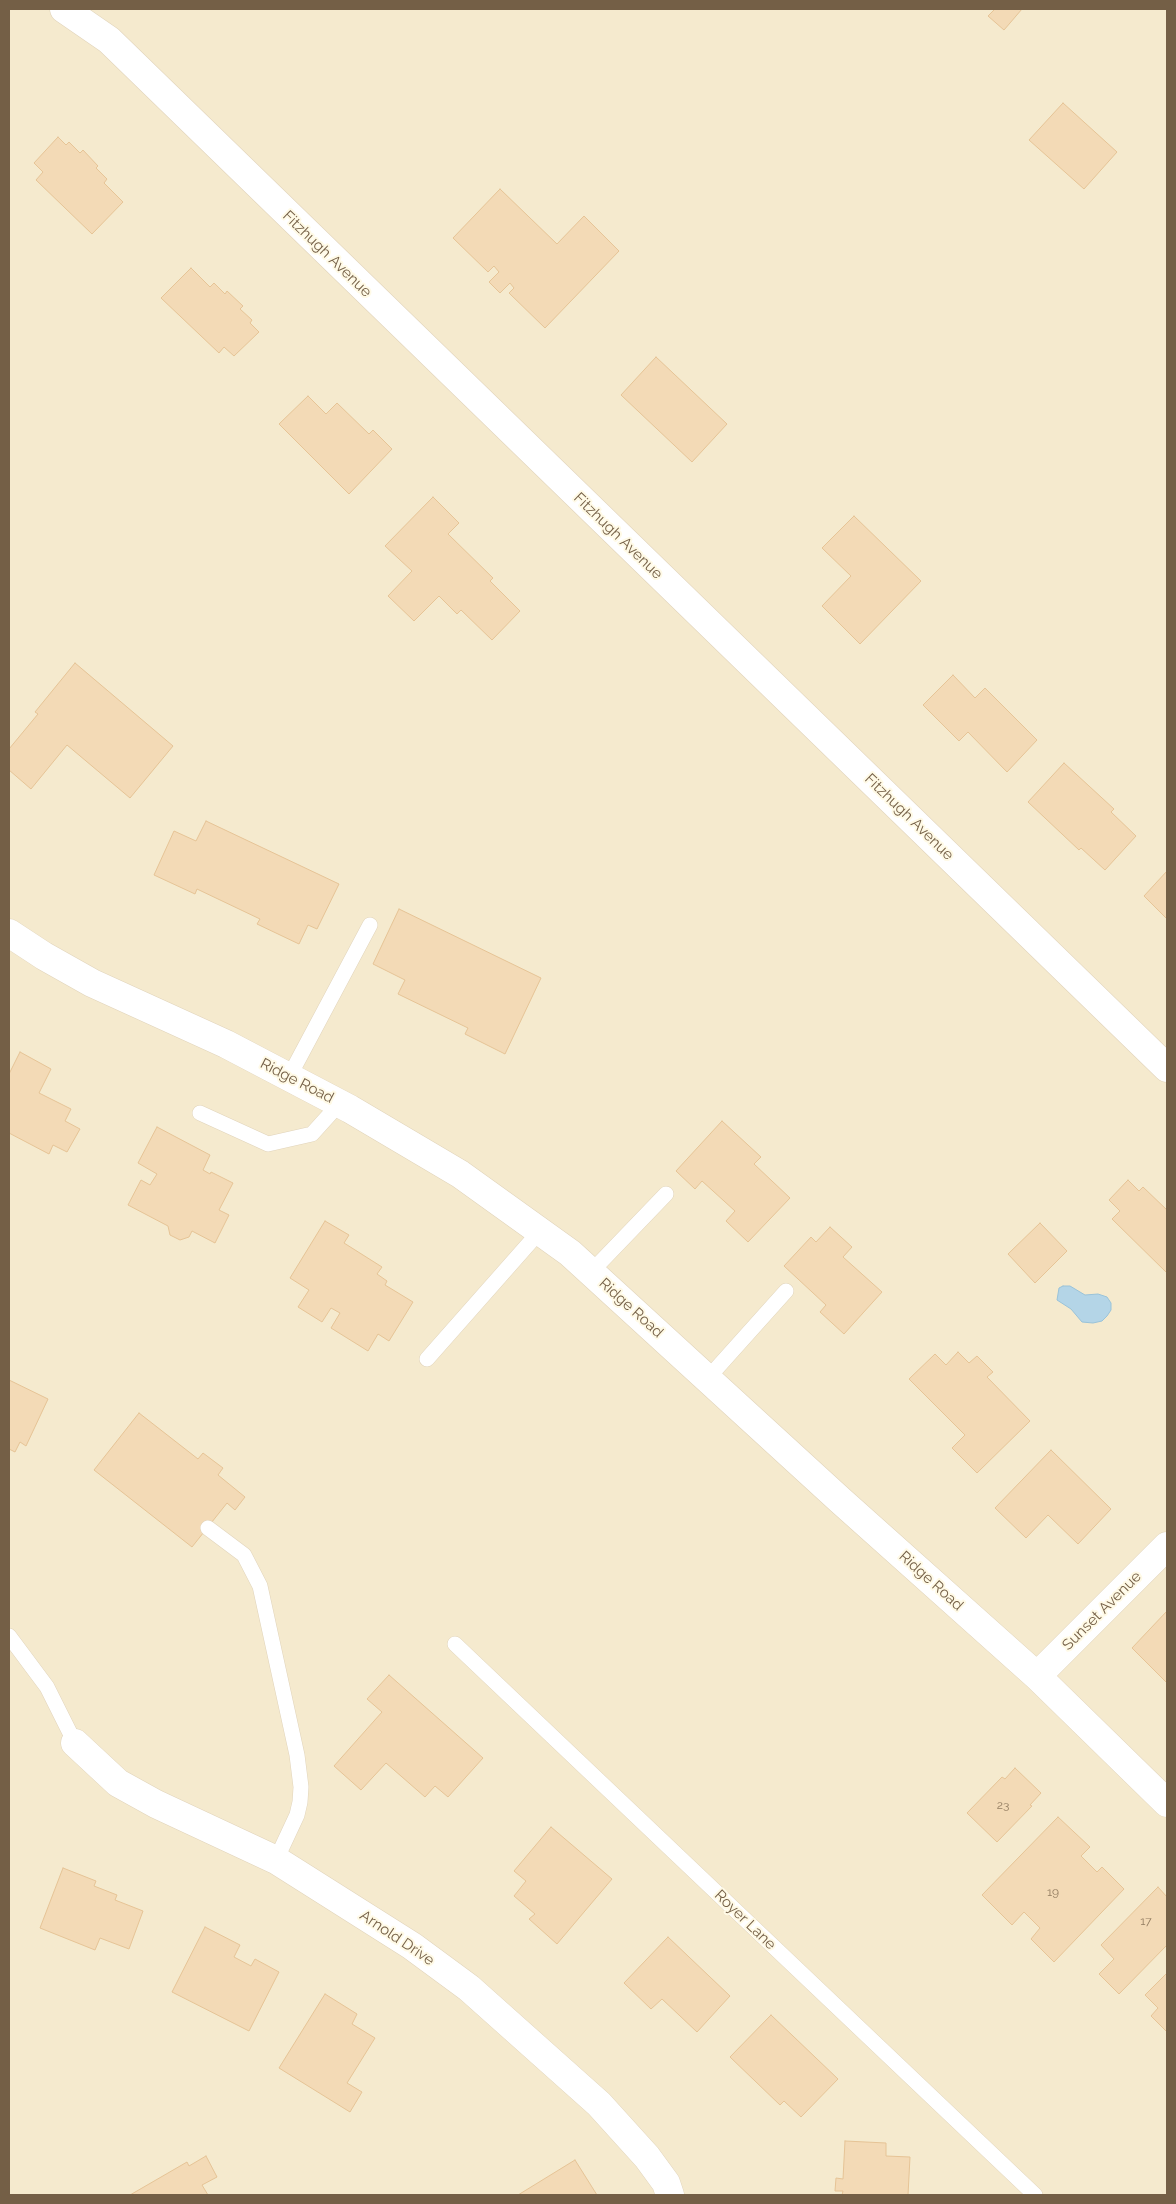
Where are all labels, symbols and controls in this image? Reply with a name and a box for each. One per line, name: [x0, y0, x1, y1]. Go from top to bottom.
street label: Fitzhugh Avenue: [279, 207, 375, 301]
street label: Fitzhugh Avenue: [570, 489, 666, 583]
street label: Fitzhugh Avenue: [861, 770, 957, 864]
street label: Ridge Road: [257, 1055, 337, 1107]
street label: Ridge Road: [595, 1274, 667, 1342]
street label: Ridge Road: [895, 1547, 967, 1615]
street label: Sunset Avenue: [1059, 1568, 1145, 1654]
house number: 23: [997, 1798, 1009, 1812]
house number: 19: [1047, 1885, 1059, 1899]
street label: Royer Lane: [711, 1886, 779, 1954]
street label: Arnold Drive: [356, 1906, 438, 1970]
house number: 17: [1140, 1914, 1152, 1928]

